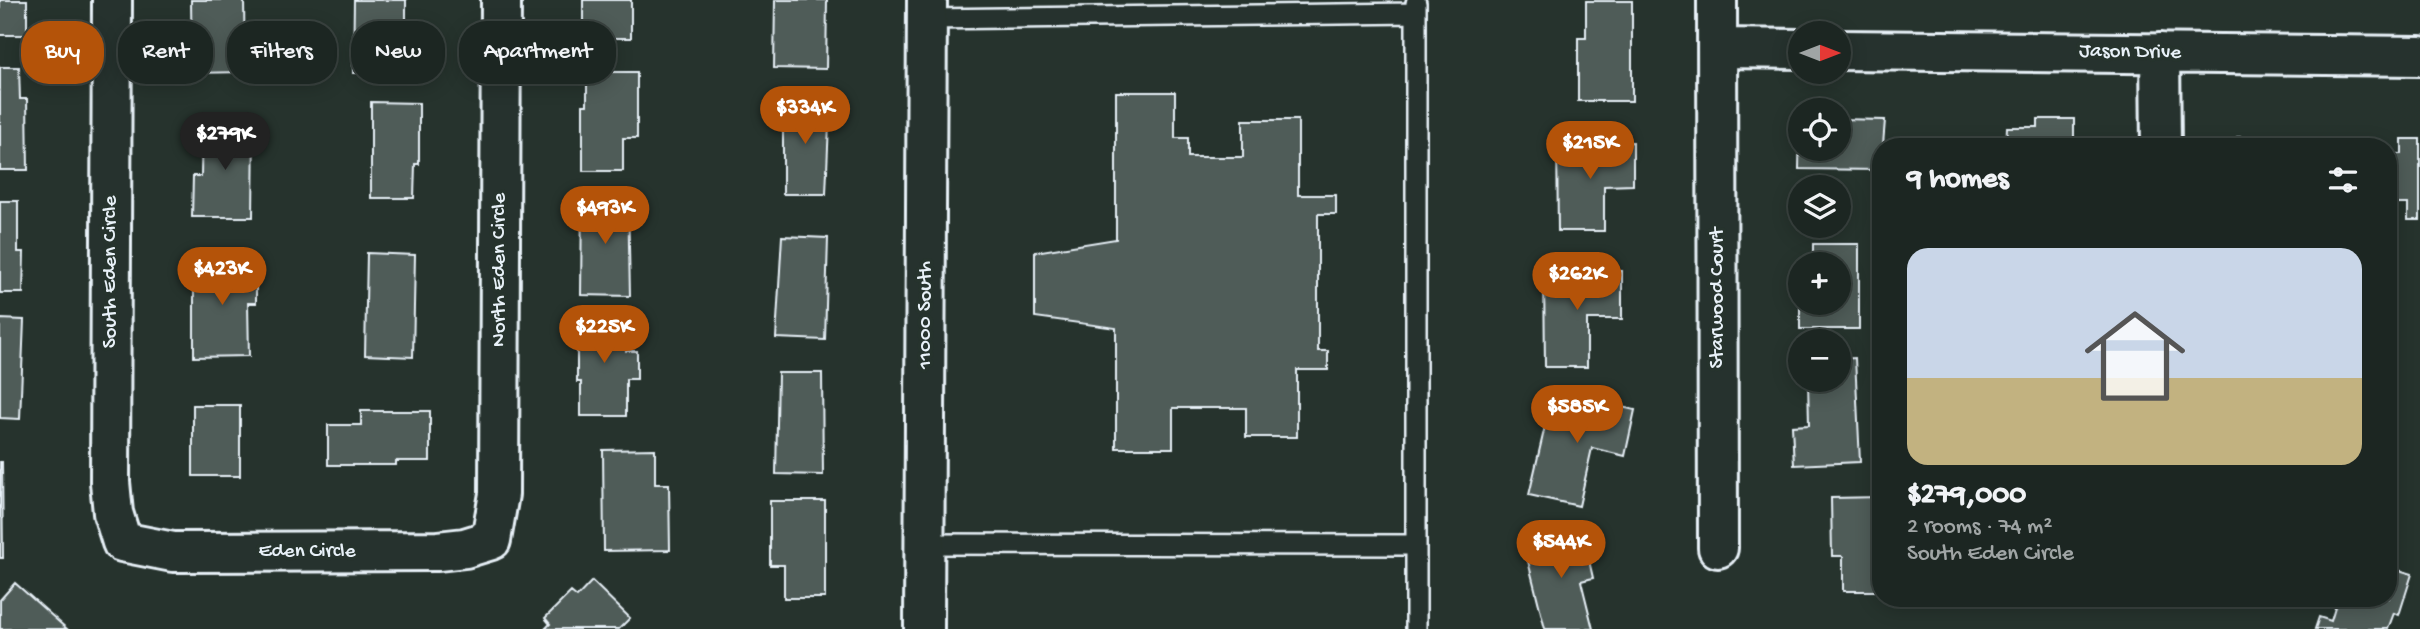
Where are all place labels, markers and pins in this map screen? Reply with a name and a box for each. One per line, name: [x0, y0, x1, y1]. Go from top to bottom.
pin: $334K: [756, 86, 854, 146]
pin: $279K: [176, 113, 274, 172]
pin: $215K: [1541, 122, 1639, 181]
pin: $493K: [556, 187, 654, 246]
pin: $423K: [173, 247, 271, 307]
pin: $262K: [1528, 252, 1626, 312]
pin: $225K: [555, 306, 653, 365]
pin: $585K: [1528, 386, 1626, 445]
pin: $544K: [1512, 520, 1610, 580]

